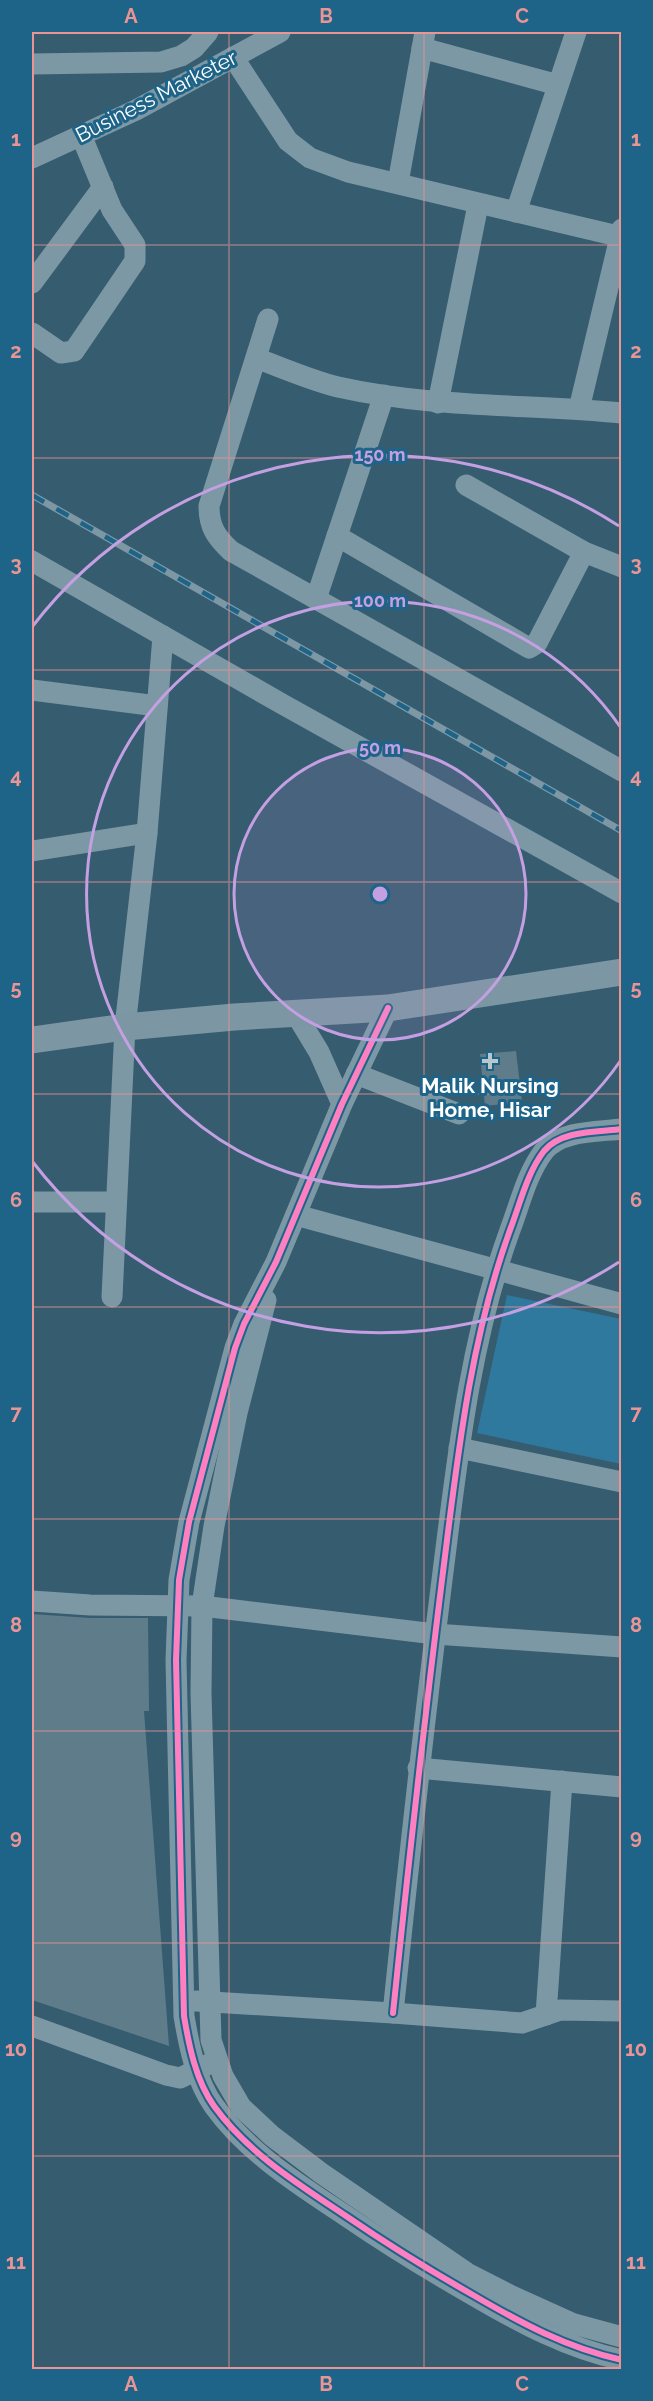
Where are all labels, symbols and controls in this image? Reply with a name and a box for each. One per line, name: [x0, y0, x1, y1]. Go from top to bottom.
text: A: [124, 4, 138, 28]
text: B: [319, 4, 333, 28]
text: C: [515, 4, 529, 28]
street label: Business Marketer: [71, 44, 241, 148]
text: 1: [11, 127, 21, 151]
text: 1: [631, 127, 641, 151]
text: 2: [10, 339, 22, 363]
text: 2: [630, 339, 642, 363]
text: 150 m: [355, 444, 406, 465]
text: 3: [10, 552, 22, 576]
text: 3: [630, 552, 642, 576]
text: 100 m: [354, 590, 406, 611]
text: 50 m: [359, 737, 401, 758]
text: 4: [10, 764, 22, 788]
text: 4: [630, 764, 642, 788]
centre of rings: [370, 884, 390, 904]
text: 5: [10, 976, 22, 1000]
text: 5: [630, 976, 642, 1000]
marker: Malik Nursing Home, Hisar: [481, 1052, 499, 1070]
place label: Malik Nursing Home, Hisar: [421, 1073, 559, 1122]
text: 6: [10, 1188, 22, 1212]
text: 6: [630, 1188, 642, 1212]
text: 7: [10, 1401, 22, 1425]
text: 7: [630, 1401, 642, 1425]
text: 8: [10, 1613, 22, 1637]
text: 8: [630, 1613, 642, 1637]
text: 9: [10, 1825, 22, 1849]
text: 9: [630, 1825, 642, 1849]
text: 10: [5, 2037, 27, 2061]
text: 10: [625, 2037, 647, 2061]
text: 11: [6, 2250, 26, 2274]
text: 11: [626, 2250, 646, 2274]
text: A: [124, 2372, 138, 2396]
text: B: [319, 2372, 333, 2396]
text: C: [515, 2372, 529, 2396]

